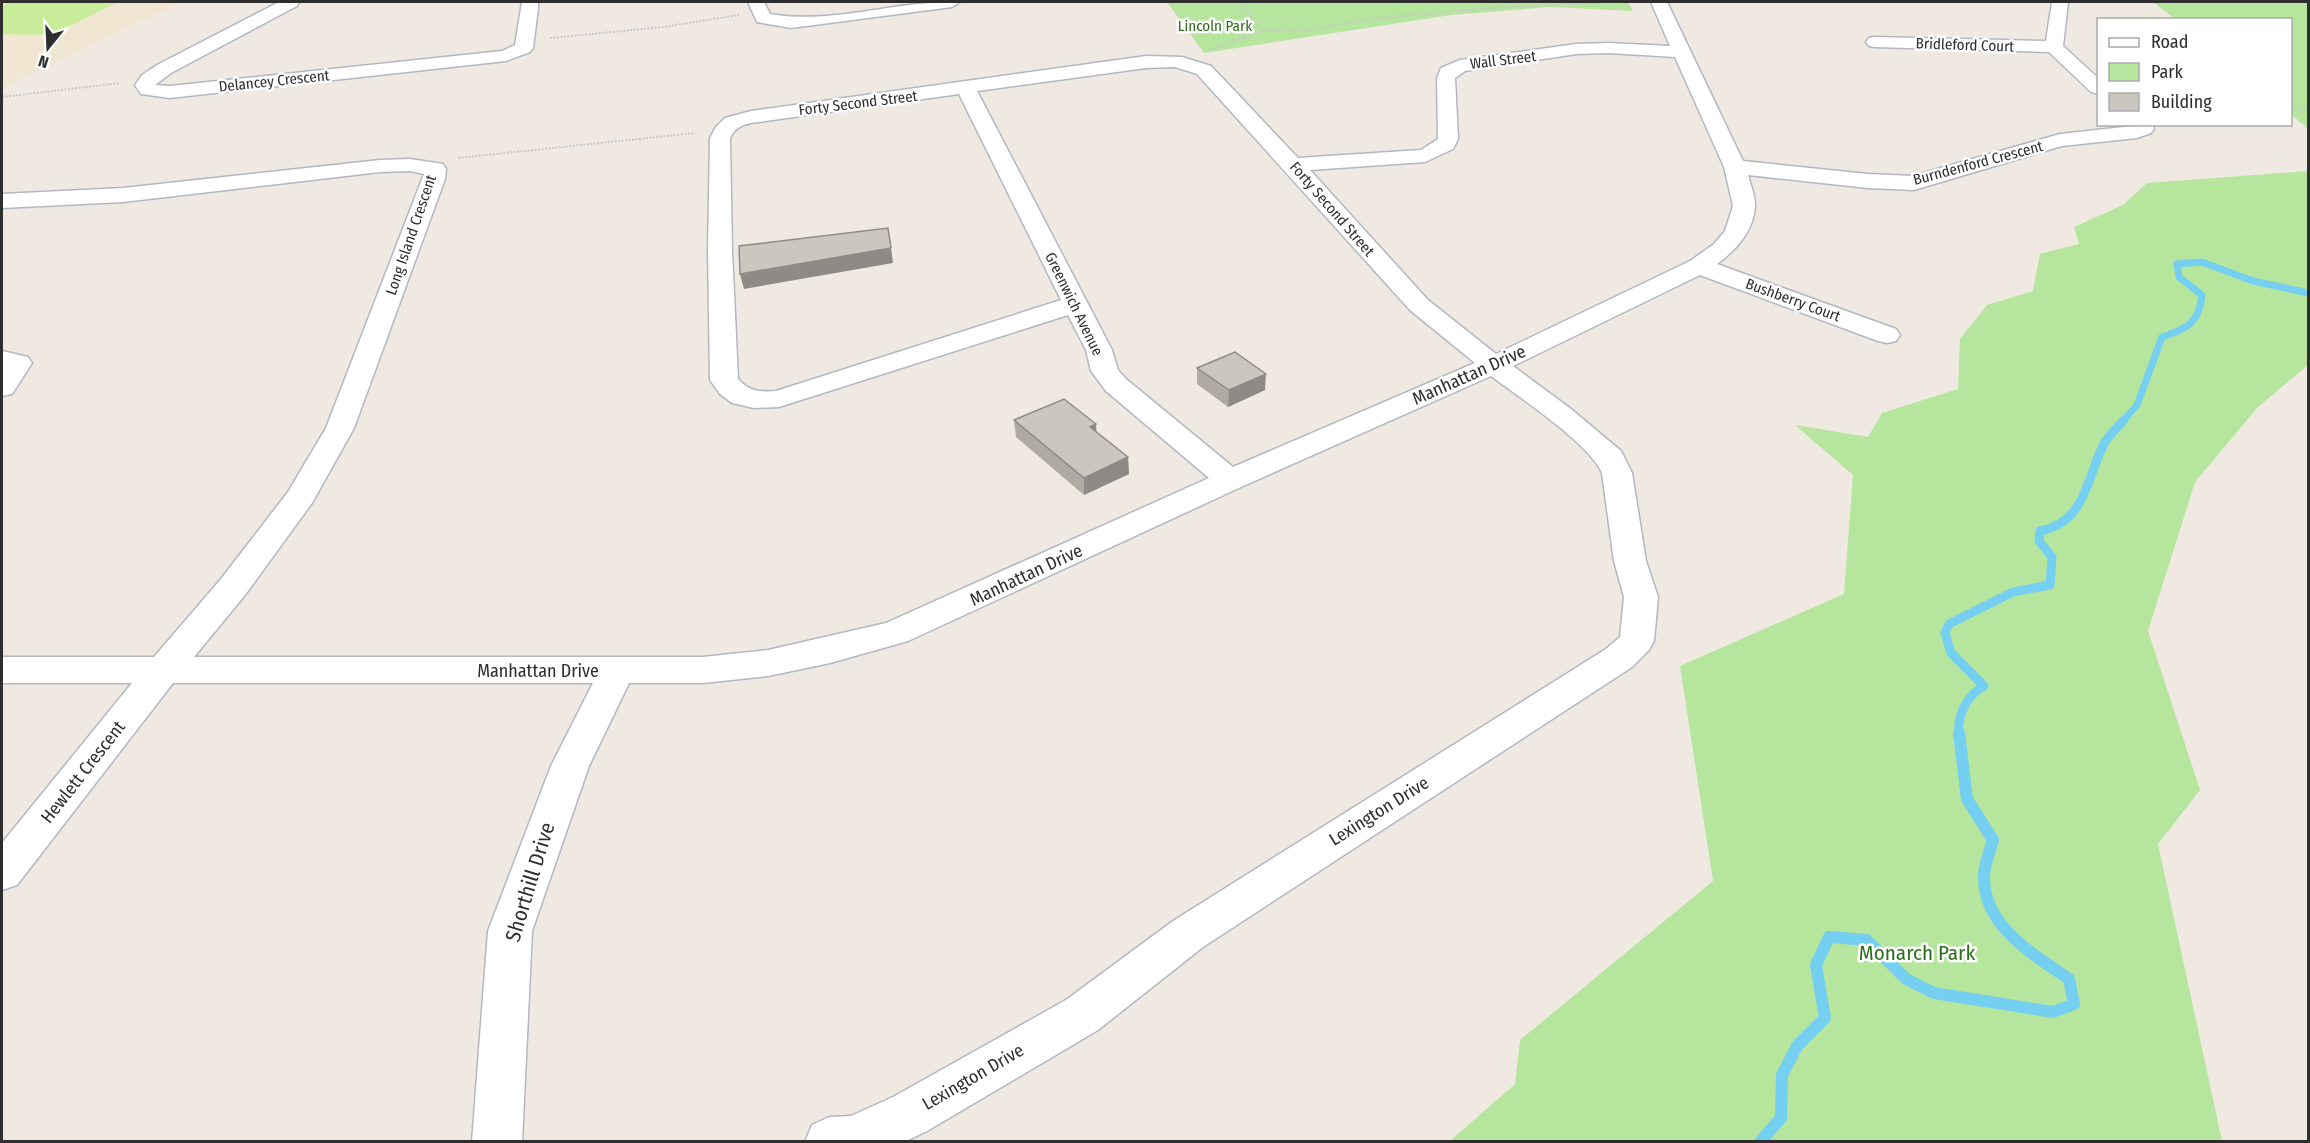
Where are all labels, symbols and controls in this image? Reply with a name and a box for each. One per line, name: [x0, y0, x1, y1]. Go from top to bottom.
park label: Lincoln Park: [1178, 17, 1252, 35]
north arrow: [18, 18, 78, 78]
legend: [2097, 18, 2292, 126]
text: Road: [2151, 31, 2188, 53]
street label: Bridleford Court: [1915, 34, 2015, 56]
street label: Wall Street: [1469, 47, 1537, 73]
text: N: [36, 51, 51, 72]
text: Park: [2151, 61, 2184, 83]
street label: Delancey Crescent: [218, 66, 330, 96]
street label: Forty Second Street: [798, 87, 918, 119]
text: Building: [2151, 91, 2212, 113]
street label: Burndenford Crescent: [1911, 137, 2045, 189]
street label: Forty Second Street: [1286, 158, 1378, 260]
street label: Long Island Crescent: [382, 172, 440, 298]
street label: Greenwich Avenue: [1041, 249, 1107, 359]
street label: Bushberry Court: [1743, 275, 1843, 326]
street label: Manhattan Drive: [1409, 340, 1529, 410]
street label: Manhattan Drive: [966, 539, 1086, 611]
street label: Manhattan Drive: [477, 660, 599, 682]
street label: Hewlett Crescent: [36, 716, 130, 828]
street label: Lexington Drive: [1325, 772, 1433, 850]
street label: Shorthill Drive: [500, 819, 560, 945]
park label: Monarch Park: [1859, 940, 1975, 966]
street label: Lexington Drive: [918, 1039, 1028, 1115]

